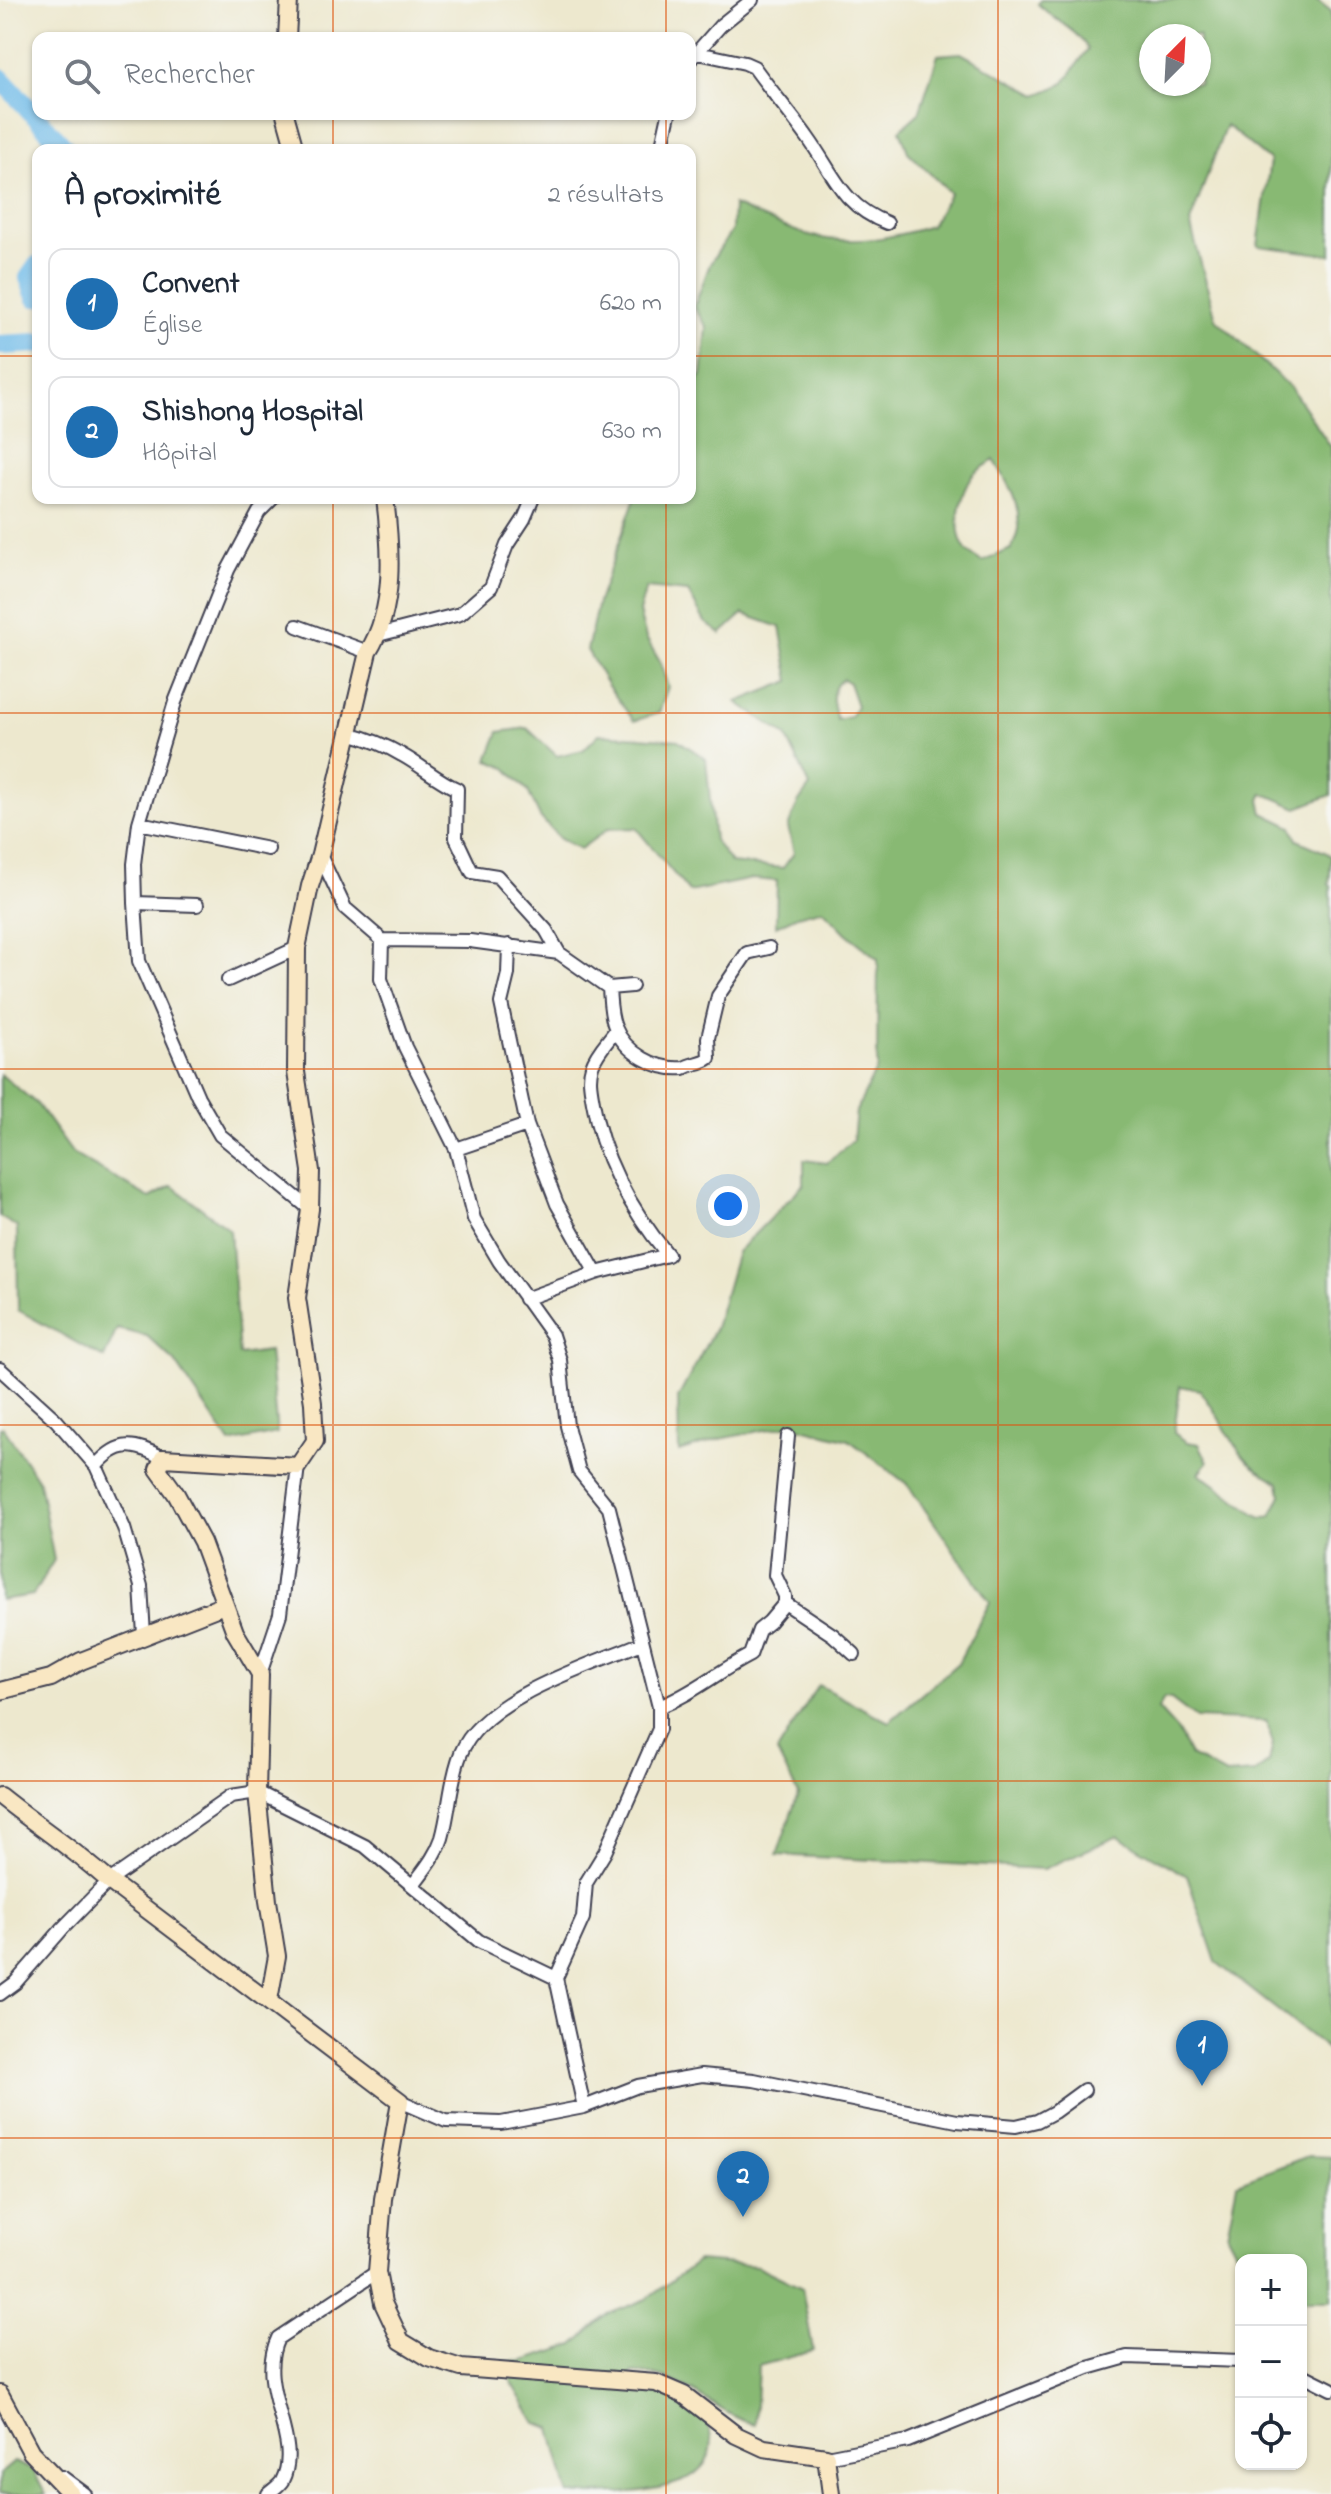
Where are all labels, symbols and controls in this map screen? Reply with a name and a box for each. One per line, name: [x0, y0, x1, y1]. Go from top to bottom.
north arrow: [1139, 24, 1211, 96]
search box: [32, 32, 696, 120]
icon: search: [60, 54, 104, 98]
text: Rechercher: [124, 54, 255, 98]
text: À proximité: [64, 171, 221, 221]
text: 2 résultats: [548, 177, 664, 215]
text: Convent: [142, 263, 240, 307]
text: 1: [88, 285, 96, 323]
text: 620 m: [600, 285, 662, 323]
text: Église: [142, 307, 202, 345]
text: Shishong Hospital: [142, 391, 363, 435]
text: 2: [86, 413, 98, 451]
text: 630 m: [602, 413, 662, 451]
text: Hôpital: [142, 435, 217, 473]
your location: [708, 1186, 748, 1226]
pin: 1: [1176, 2020, 1228, 2086]
pin: 2: [717, 2151, 769, 2217]
map controls: [1235, 2254, 1307, 2470]
button: +: [1235, 2254, 1307, 2326]
button: −: [1235, 2326, 1307, 2398]
button: locate: [1235, 2398, 1307, 2470]

